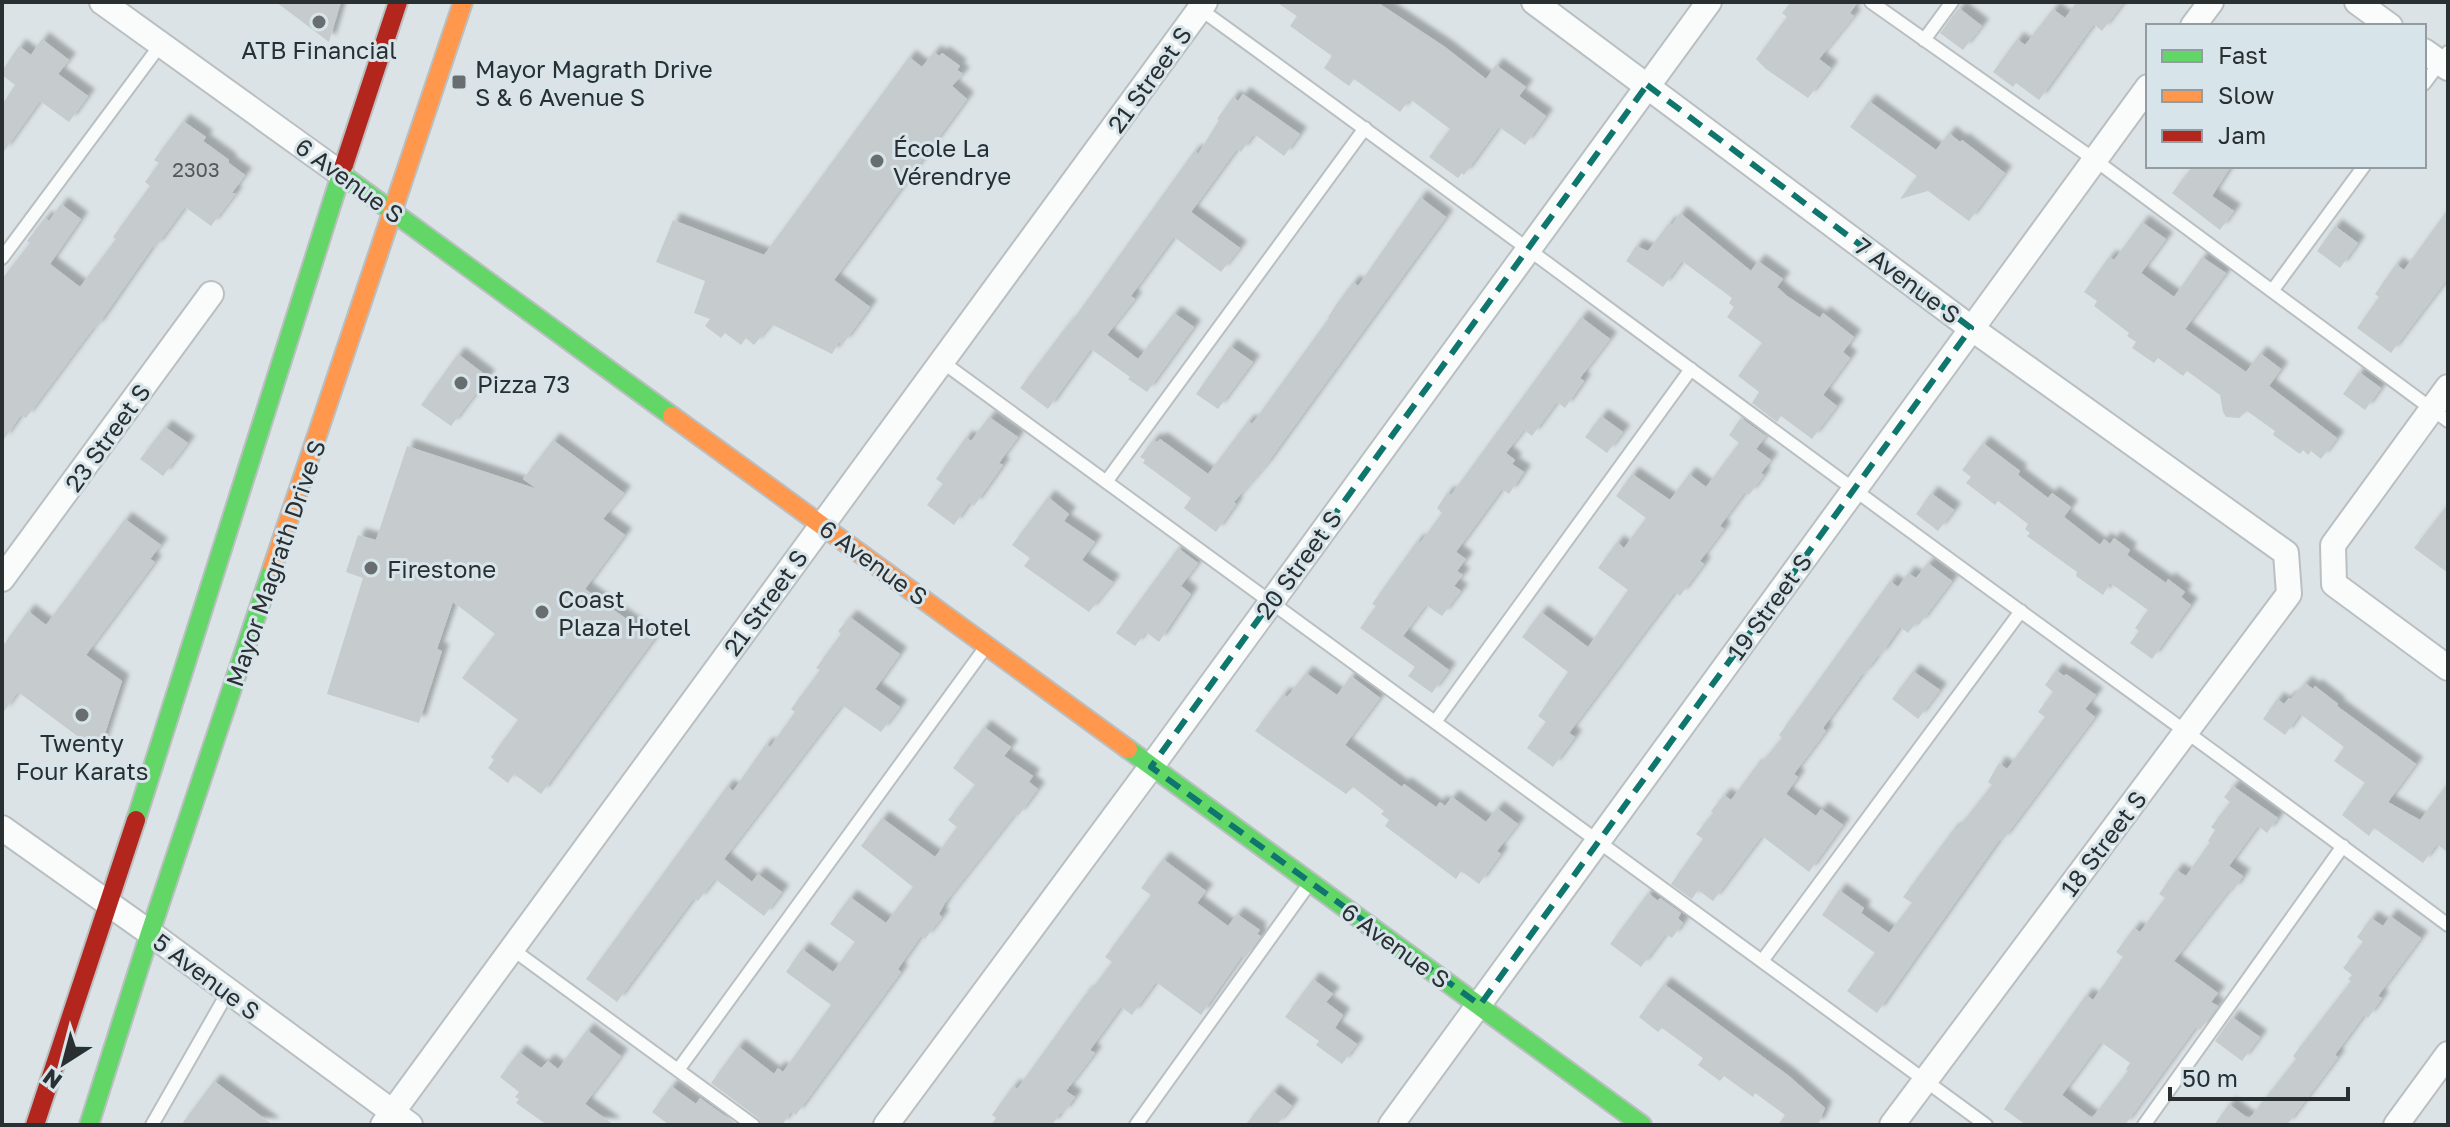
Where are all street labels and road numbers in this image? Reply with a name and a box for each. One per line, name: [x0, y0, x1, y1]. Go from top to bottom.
street label: 21 Street S: [1101, 20, 1197, 138]
street label: 6 Avenue S: [290, 131, 410, 229]
street label: 7 Avenue S: [1849, 231, 1967, 329]
street label: 23 Street S: [58, 377, 156, 497]
street label: Mayor Magrath Drive S: [219, 436, 331, 690]
street label: 20 Street S: [1249, 504, 1347, 624]
street label: 6 Avenue S: [814, 513, 934, 611]
street label: 21 Street S: [717, 543, 813, 661]
street label: 19 Street S: [1721, 547, 1817, 665]
street label: 18 Street S: [2054, 784, 2152, 902]
street label: 6 Avenue S: [1336, 896, 1456, 994]
street label: 5 Avenue S: [148, 927, 266, 1025]

